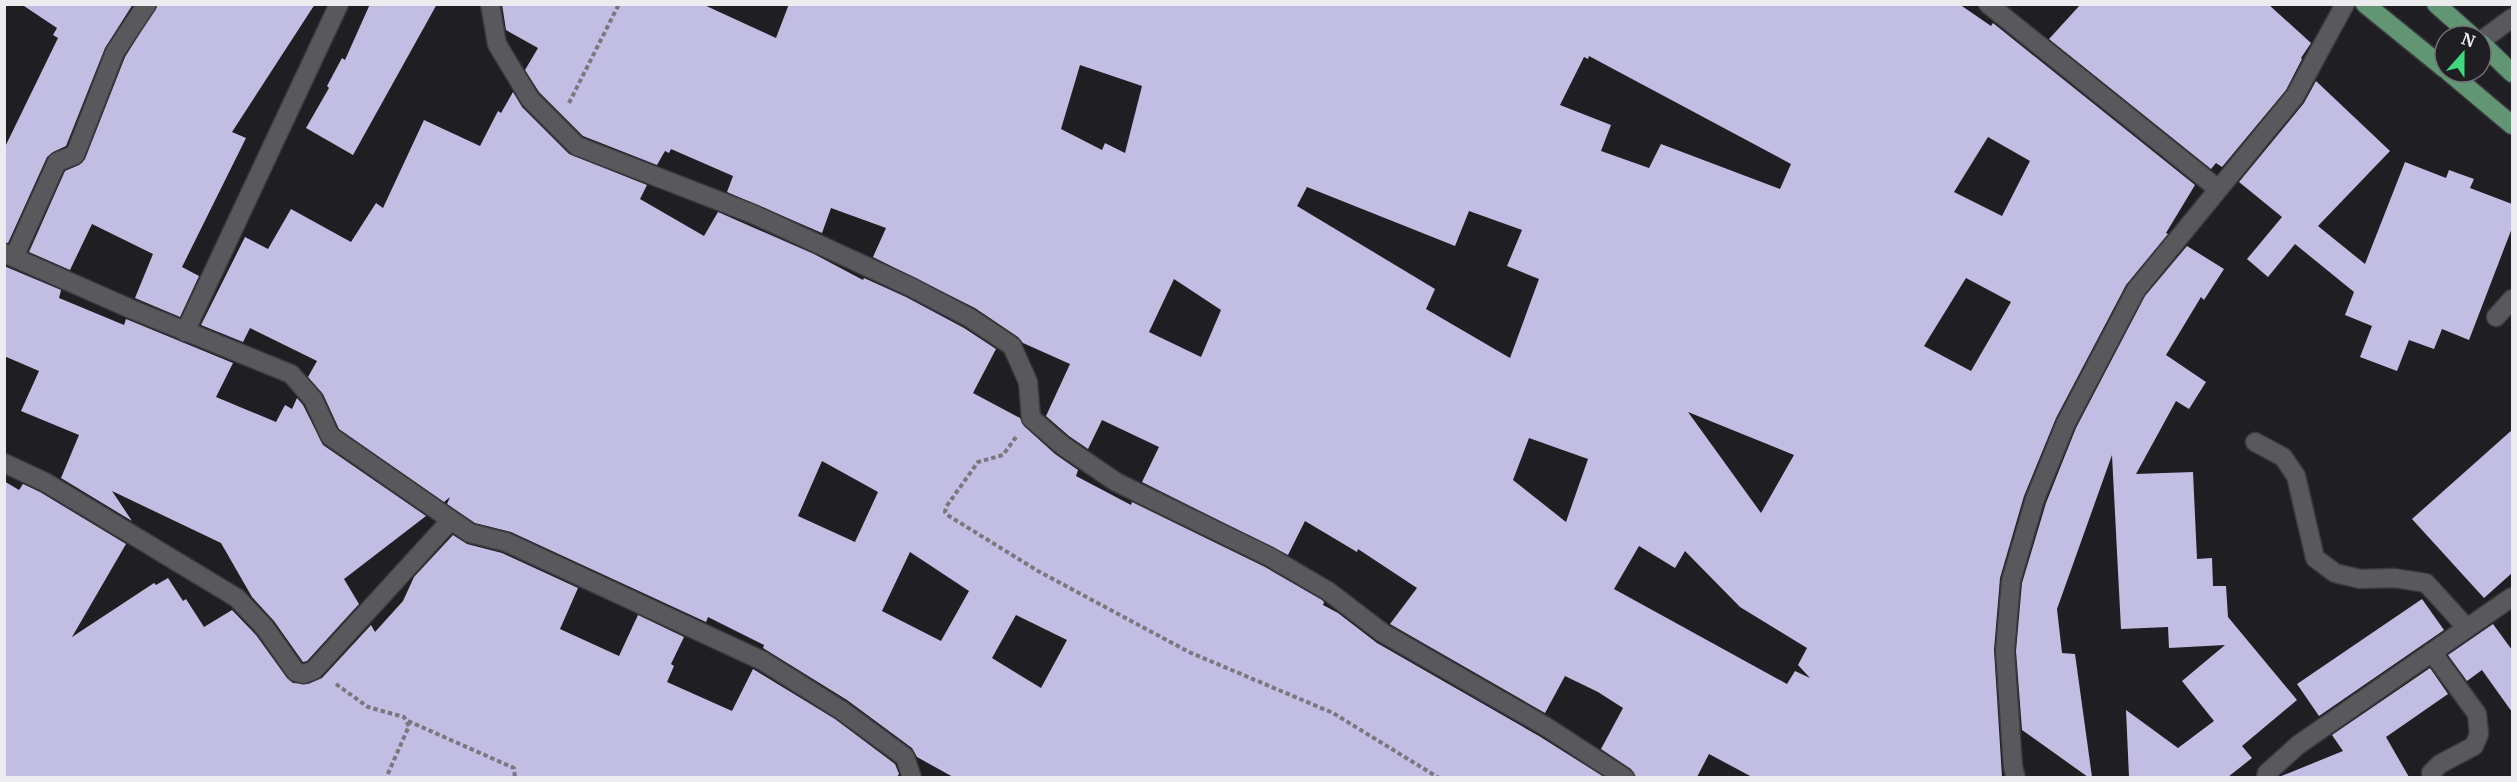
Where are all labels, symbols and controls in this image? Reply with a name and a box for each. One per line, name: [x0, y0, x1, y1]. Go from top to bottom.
north arrow: [2433, 24, 2493, 84]
text: N: [2459, 28, 2478, 52]

